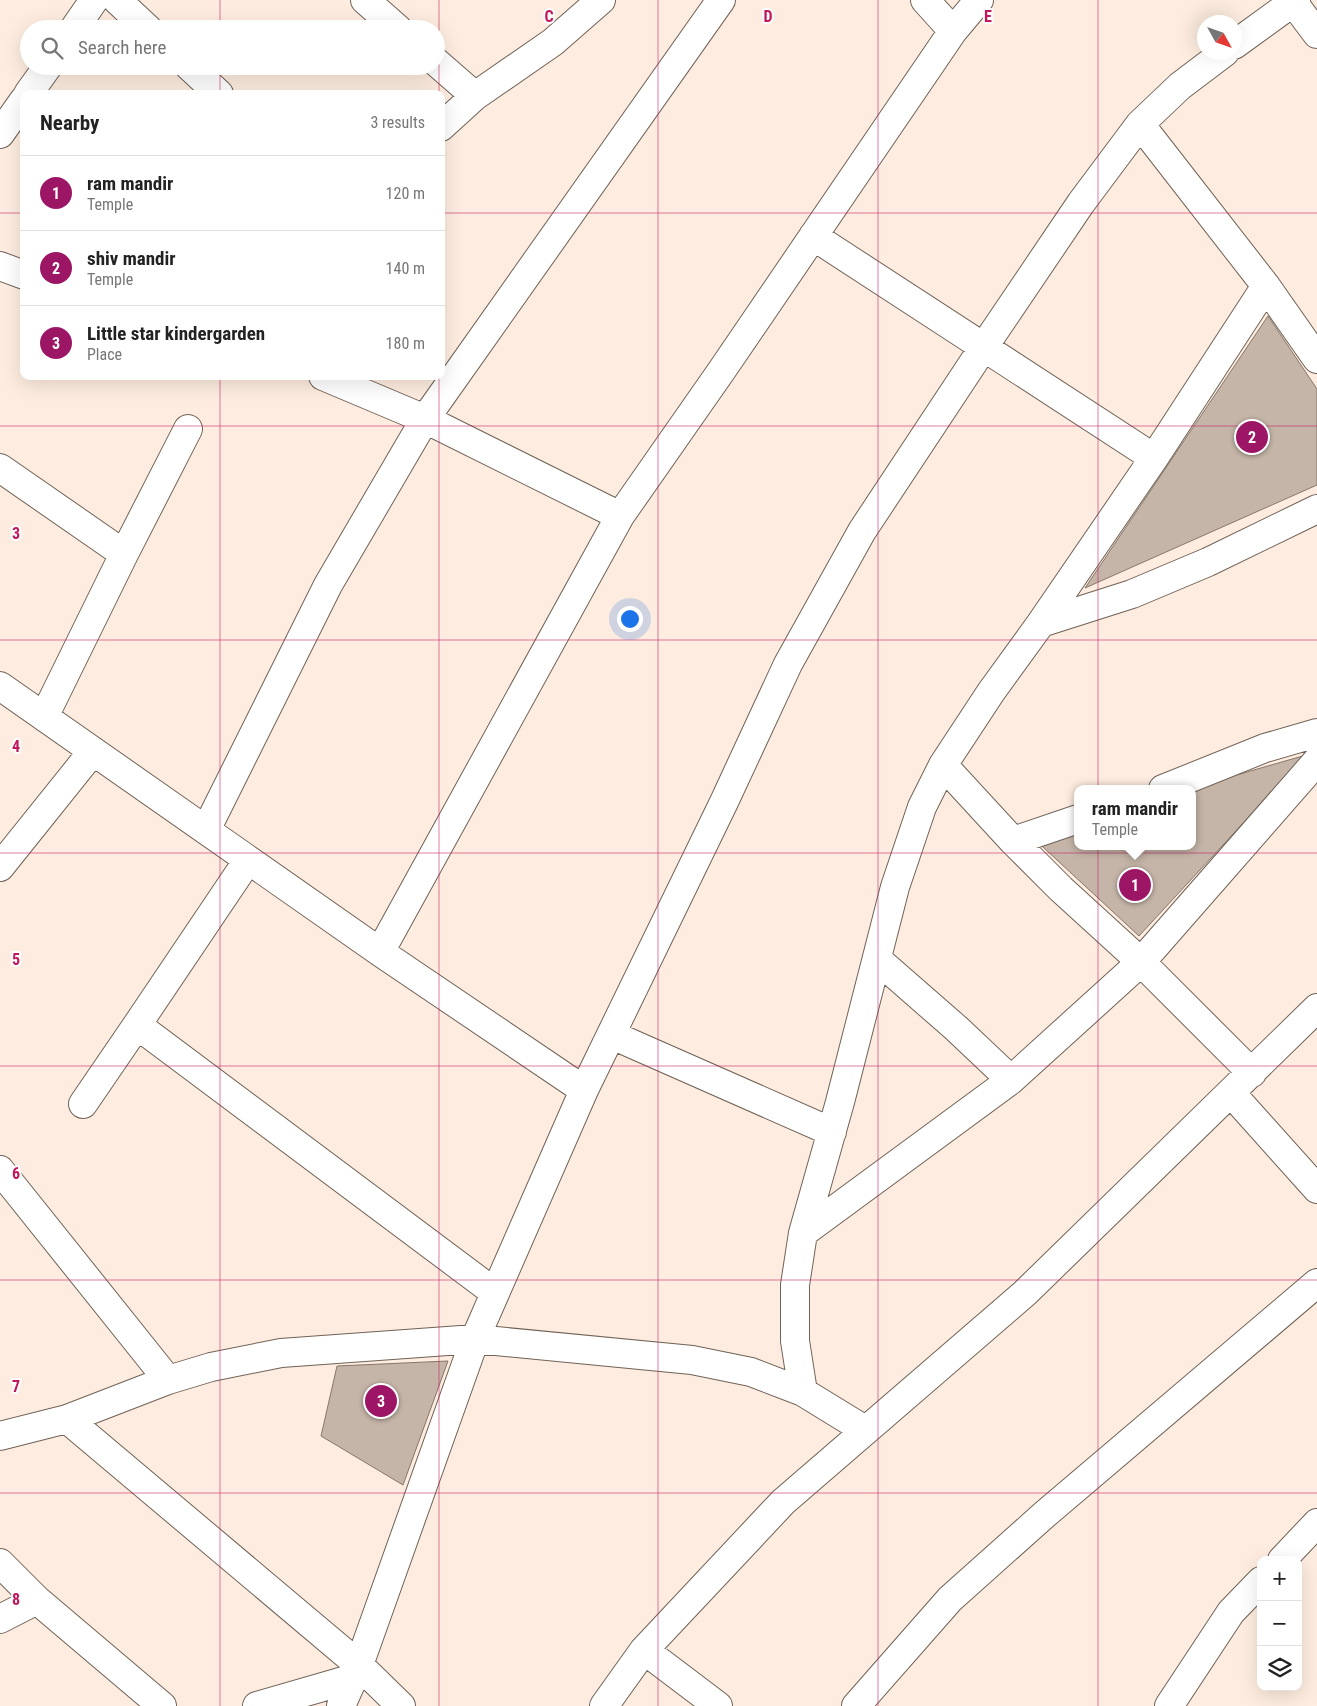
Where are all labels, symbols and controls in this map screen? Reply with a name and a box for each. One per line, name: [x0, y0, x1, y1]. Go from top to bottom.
text: C: [544, 7, 554, 26]
text: D: [763, 7, 773, 26]
text: E: [984, 7, 992, 26]
north arrow: [1197, 15, 1242, 60]
search box: [20, 20, 445, 75]
icon: search: [38, 34, 66, 62]
text: Search here: [78, 36, 166, 59]
text: Nearby: [40, 111, 99, 135]
text: 3 results: [370, 113, 425, 132]
text: ram mandir: [87, 172, 173, 195]
text: 1: [52, 184, 60, 203]
text: 120 m: [386, 184, 425, 203]
text: Temple: [87, 195, 133, 214]
text: shiv mandir: [87, 247, 176, 270]
text: 2: [52, 259, 60, 278]
text: 140 m: [386, 259, 425, 278]
text: Temple: [87, 270, 133, 289]
text: Little star kindergarden: [87, 322, 265, 345]
text: 3: [52, 334, 60, 353]
text: 180 m: [386, 334, 425, 353]
text: Place: [87, 345, 122, 364]
pin: 2: [1236, 418, 1268, 456]
text: 3: [12, 524, 20, 543]
your location: [617, 606, 643, 632]
text: 4: [12, 737, 20, 756]
popup: [1074, 785, 1196, 850]
text: ram mandir: [1092, 797, 1178, 820]
text: Temple: [1092, 820, 1138, 839]
pin: 1: [1119, 866, 1151, 904]
text: 5: [12, 950, 20, 969]
text: 6: [12, 1164, 20, 1183]
text: 7: [12, 1377, 20, 1396]
pin: 3: [365, 1382, 397, 1420]
map controls: [1257, 1556, 1302, 1691]
button: +: [1257, 1556, 1302, 1601]
text: 8: [12, 1590, 20, 1609]
button: −: [1257, 1601, 1302, 1646]
button: layers: [1257, 1646, 1302, 1691]

